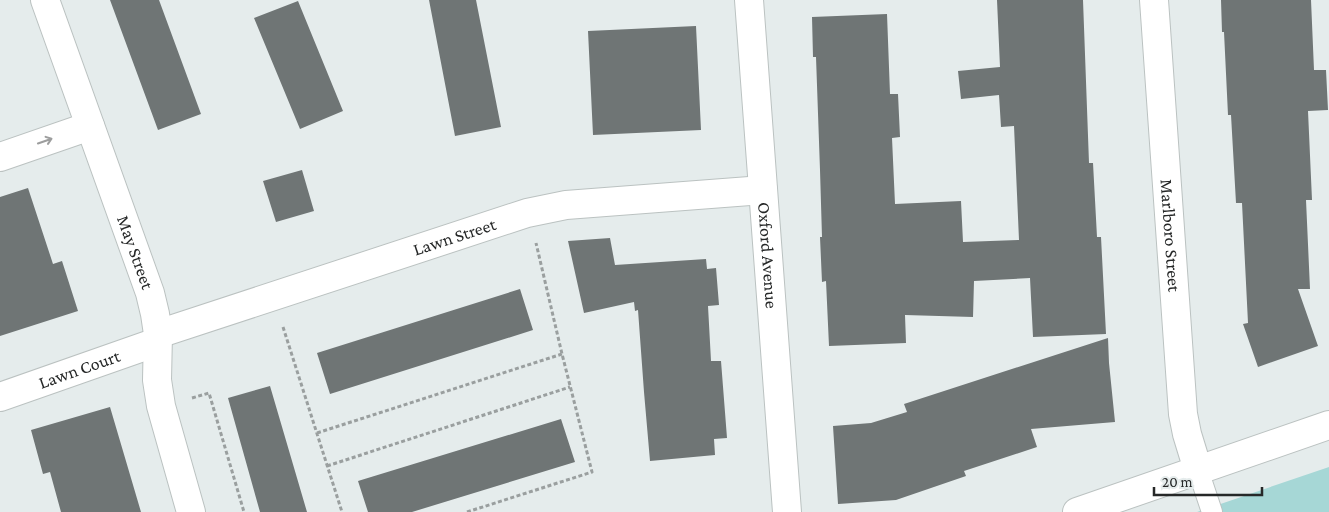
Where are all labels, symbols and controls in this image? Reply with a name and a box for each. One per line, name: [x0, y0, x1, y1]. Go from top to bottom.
one-way arrow: [37, 136, 52, 145]
street label: Marlboro Street: [1157, 178, 1184, 294]
street label: Oxford Avenue: [754, 201, 782, 309]
street label: May Street: [113, 213, 158, 293]
street label: Lawn Street: [411, 214, 499, 260]
street label: Lawn Court: [36, 345, 124, 393]
scale bar: [1154, 464, 1262, 496]
text: 20 m: [1162, 474, 1193, 490]

